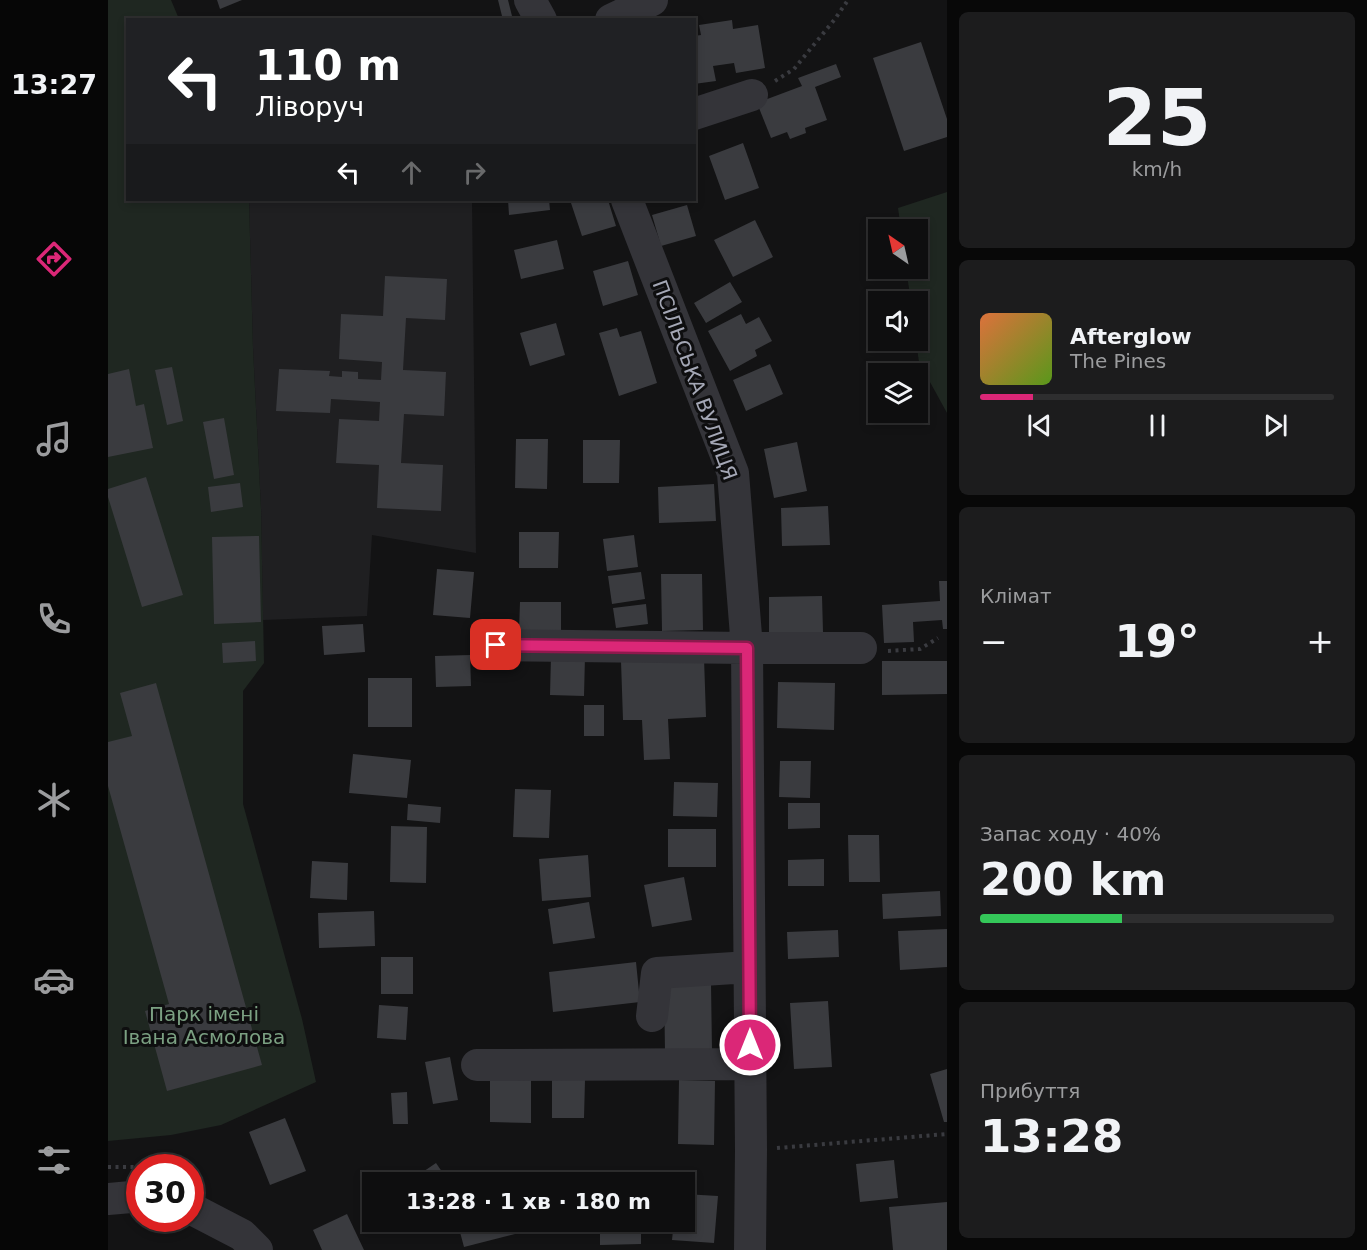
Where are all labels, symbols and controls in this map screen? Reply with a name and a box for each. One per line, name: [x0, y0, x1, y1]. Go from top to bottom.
text: 110 m: [255, 41, 401, 90]
icon: left: [156, 42, 234, 120]
text: 13:27: [11, 69, 97, 100]
text: 25: [1103, 73, 1211, 163]
text: Ліворуч: [255, 91, 364, 122]
icon: left: [332, 156, 365, 189]
icon: ahead: [395, 156, 428, 189]
icon: right: [458, 156, 491, 189]
text: km/h: [1132, 157, 1182, 181]
north arrow: [868, 219, 928, 279]
map controls: [868, 219, 928, 423]
icon: directions: [33, 238, 75, 280]
street label: ПСІЛЬСЬКА ВУЛИЦЯ: [648, 277, 742, 483]
button: sound: [868, 291, 928, 351]
text: Afterglow: [1070, 324, 1192, 349]
text: The Pines: [1070, 349, 1166, 373]
button: layers: [868, 363, 928, 423]
icon: previous: [1023, 409, 1056, 442]
icon: pause: [1141, 409, 1174, 442]
icon: next: [1259, 409, 1292, 442]
icon: music: [33, 418, 75, 460]
text: Клімат: [980, 584, 1052, 608]
icon: phone: [33, 598, 75, 640]
text: 19°: [1114, 615, 1200, 668]
pin: [470, 619, 521, 670]
text: −: [980, 622, 1008, 661]
text: +: [1306, 622, 1334, 661]
icon: arrive: [479, 628, 512, 661]
icon: climate: [33, 779, 75, 821]
text: Запас ходу · 40%: [980, 822, 1161, 846]
text: 200 km: [980, 853, 1166, 906]
icon: car: [33, 959, 75, 1001]
park label: Парк імені Івана Асмолова: [123, 1002, 285, 1049]
position arrow: [718, 1013, 782, 1077]
text: Прибуття: [980, 1079, 1080, 1103]
text: 13:28: [980, 1110, 1123, 1163]
icon: filters: [33, 1139, 75, 1181]
speed limit sign: 30: [126, 1154, 204, 1232]
text: 13:28 · 1 хв · 180 m: [406, 1189, 651, 1214]

